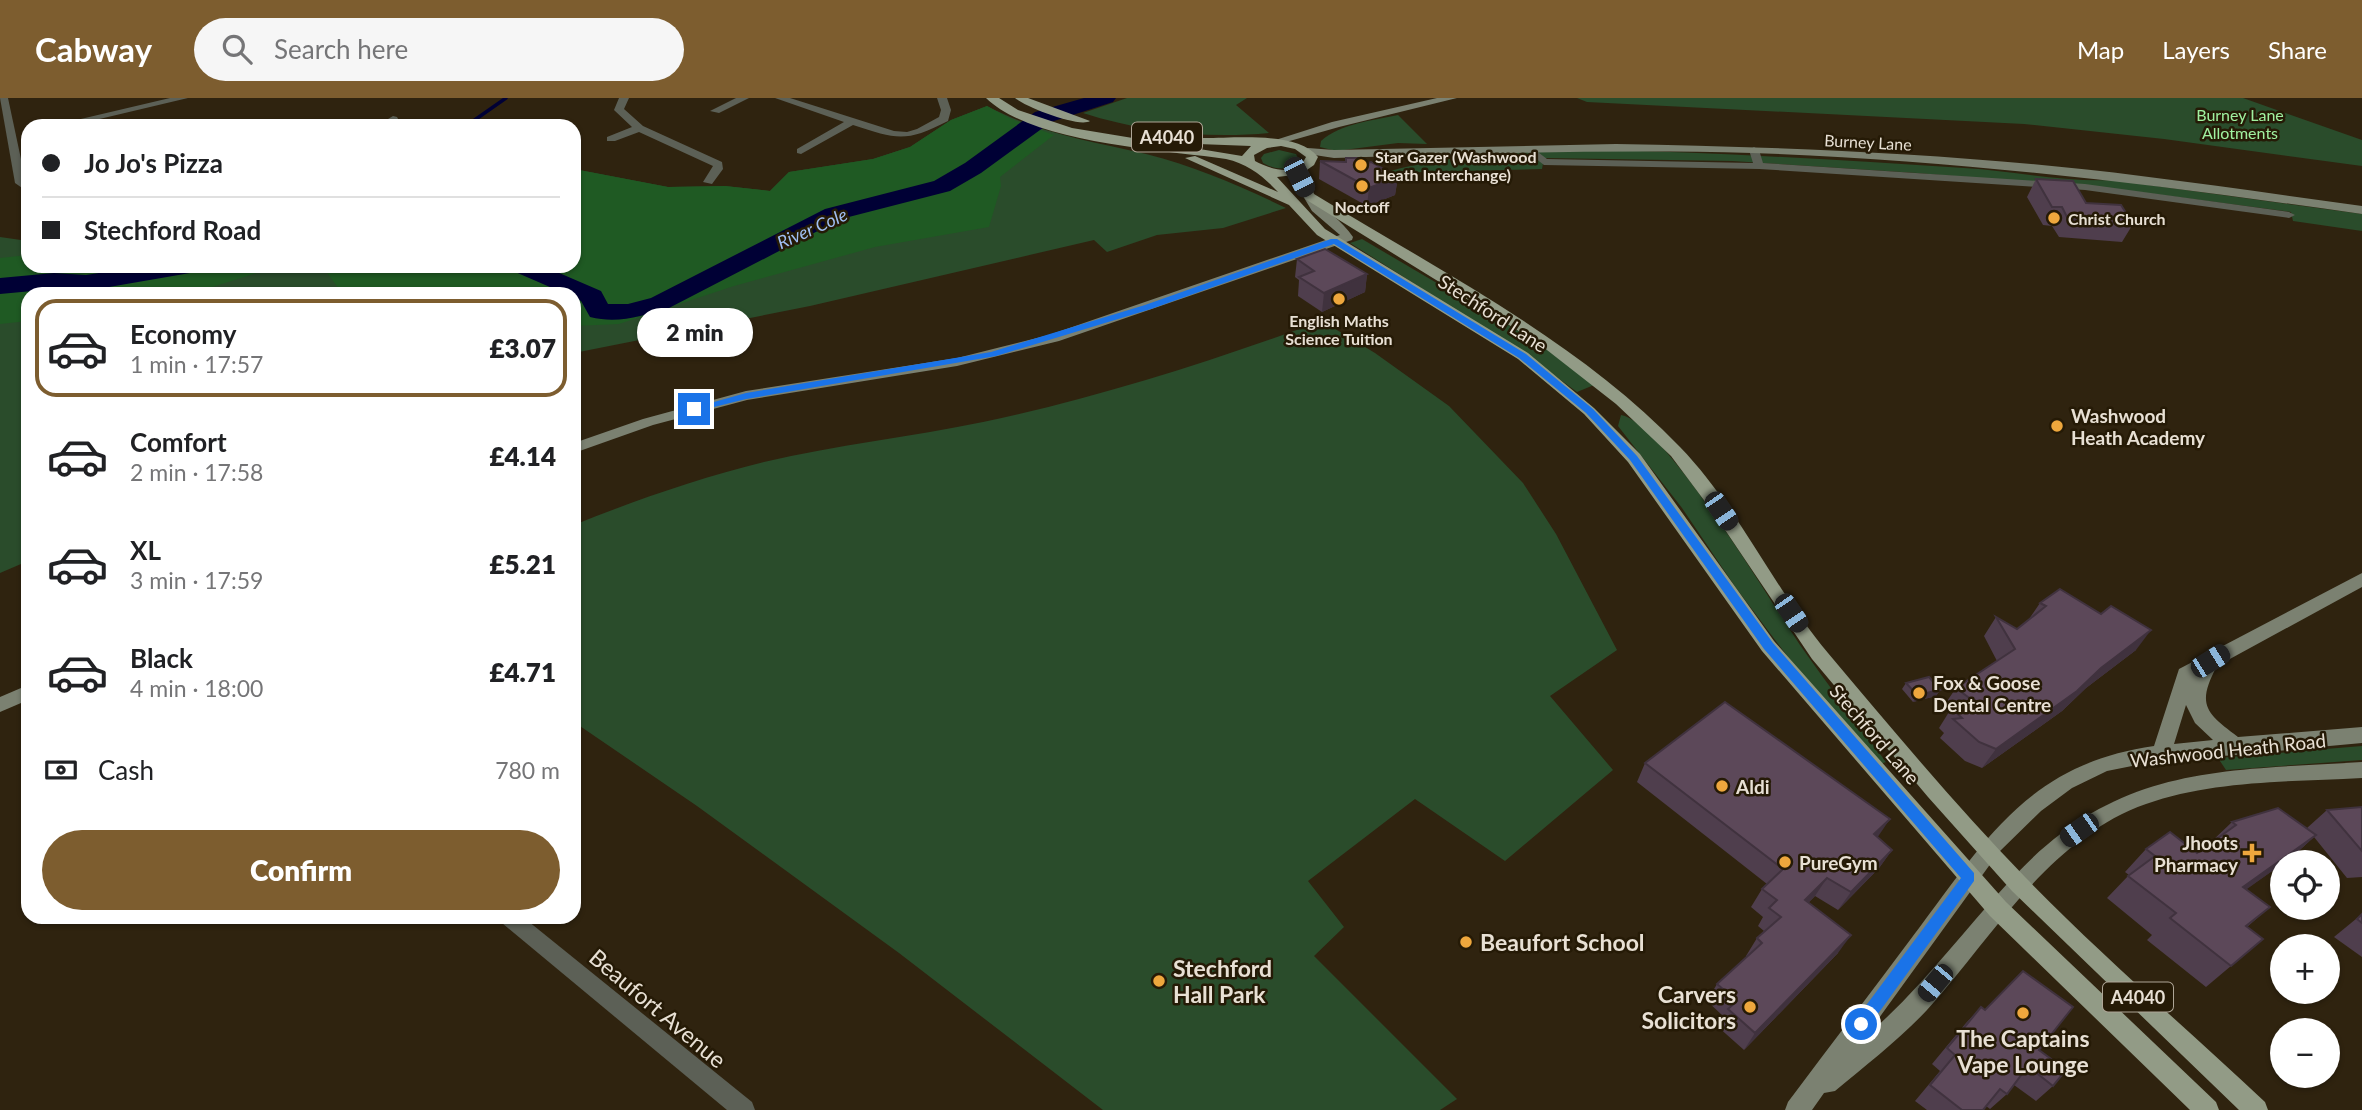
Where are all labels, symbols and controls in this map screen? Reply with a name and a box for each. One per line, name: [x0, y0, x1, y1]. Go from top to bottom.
search box: [194, 18, 684, 81]
text: Cabway: [35, 29, 152, 69]
icon: search: [218, 30, 256, 68]
text: Search here: [274, 33, 408, 65]
text: Map: [2077, 35, 2124, 64]
text: Layers: [2162, 35, 2230, 64]
text: Share: [2268, 35, 2327, 64]
park label: Burney Lane Allotments: [2196, 105, 2284, 142]
road number: A4040: [1132, 122, 1202, 152]
street label: Burney Lane: [1824, 130, 1912, 154]
text: Jo Jo's Pizza: [84, 147, 223, 179]
place label: Star Gazer (Washwood Heath Interchange): [1375, 147, 1537, 184]
car: [1281, 154, 1318, 200]
marker: Star Gazer (Washwood Heath Interchange): [1353, 157, 1369, 173]
marker: Noctoff: [1354, 178, 1370, 194]
place label: Noctoff: [1335, 197, 1389, 216]
water label: River Cole: [773, 203, 851, 253]
place label: Christ Church: [2068, 209, 2166, 228]
marker: Christ Church: [2046, 210, 2062, 226]
text: Stechford Road: [84, 214, 261, 246]
street label: Stechford Lane: [1434, 269, 1552, 357]
marker: English Maths Science Tuition: [1331, 291, 1347, 307]
callout: 2 min: [636, 308, 752, 356]
place label: English Maths Science Tuition: [1285, 311, 1393, 348]
icon: car: [46, 317, 109, 380]
text: Economy: [130, 318, 236, 350]
text: 2 min: [666, 318, 724, 346]
text: £3.07: [489, 332, 556, 364]
text: 1 min · 17:57: [130, 350, 263, 378]
route end: [678, 393, 710, 425]
place label: Washwood Heath Academy: [2071, 404, 2206, 449]
marker: Washwood Heath Academy: [2049, 418, 2065, 434]
icon: car: [46, 425, 109, 488]
text: Comfort: [130, 426, 227, 458]
text: £4.14: [489, 440, 556, 472]
text: 2 min · 17:58: [130, 458, 263, 486]
car: [1701, 488, 1742, 534]
icon: car: [46, 533, 109, 596]
text: XL: [130, 534, 161, 566]
text: £5.21: [489, 548, 556, 580]
text: 3 min · 17:59: [130, 566, 263, 594]
car: [1771, 590, 1812, 636]
icon: car: [46, 641, 109, 704]
car: [2187, 641, 2234, 681]
text: Black: [130, 642, 193, 674]
text: £4.71: [489, 656, 556, 688]
place label: Fox & Goose Dental Centre: [1933, 671, 2051, 716]
text: 4 min · 18:00: [130, 674, 263, 702]
street label: Stechford Lane: [1825, 679, 1925, 789]
marker: Fox & Goose Dental Centre: [1911, 685, 1927, 701]
street label: Washwood Heath Road: [2129, 728, 2327, 772]
icon: cash: [42, 751, 80, 789]
text: Cash: [98, 754, 154, 786]
text: 780 m: [495, 756, 560, 784]
place label: Aldi: [1735, 775, 1770, 798]
marker: Aldi: [1714, 778, 1730, 794]
car: [2056, 809, 2103, 851]
button: Confirm: [42, 830, 560, 910]
place label: Jhoots Pharmacy: [2154, 831, 2239, 876]
marker: Jhoots Pharmacy: [2244, 845, 2260, 861]
map controls: [2270, 850, 2340, 1088]
button: locate: [2270, 850, 2340, 920]
place label: PureGym: [1799, 851, 1878, 874]
marker: PureGym: [1777, 854, 1793, 870]
place label: Beaufort School: [1480, 928, 1645, 956]
marker: Beaufort School: [1458, 934, 1474, 950]
button: +: [2270, 934, 2340, 1004]
street label: Beaufort Avenue: [584, 943, 732, 1073]
place label: Stechford Hall Park: [1173, 954, 1272, 1008]
car: [1914, 960, 1957, 1006]
marker: Stechford Hall Park: [1151, 973, 1167, 989]
place label: Carvers Solicitors: [1641, 980, 1736, 1034]
road number: A4040: [2103, 982, 2173, 1012]
marker: Carvers Solicitors: [1742, 999, 1758, 1015]
marker: The Captains Vape Lounge: [2015, 1005, 2031, 1021]
route start: [1845, 1008, 1877, 1040]
button: −: [2270, 1018, 2340, 1088]
place label: The Captains Vape Lounge: [1956, 1024, 2090, 1078]

